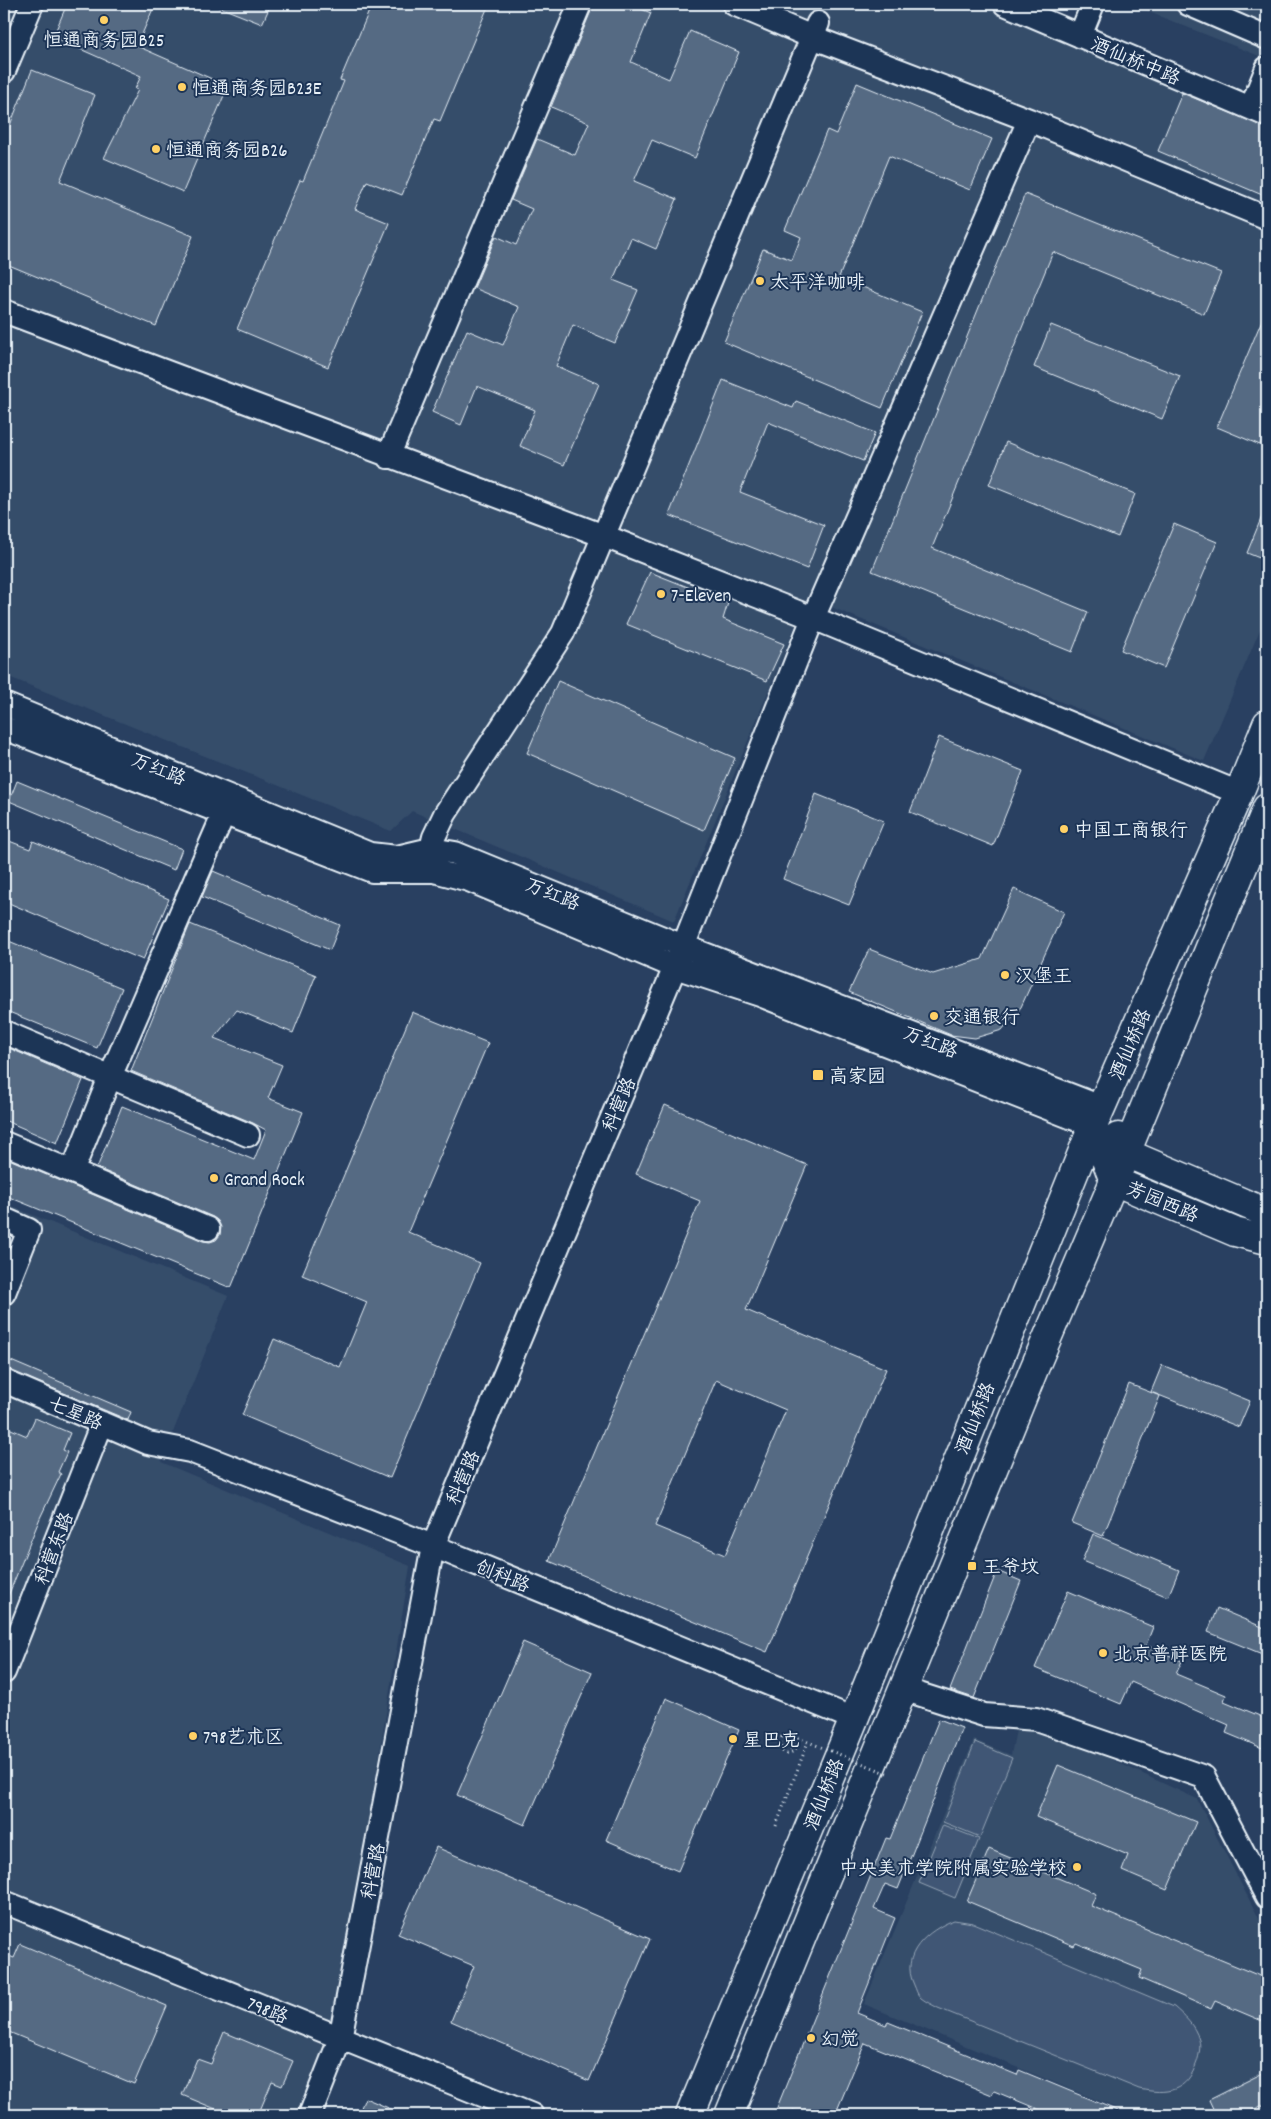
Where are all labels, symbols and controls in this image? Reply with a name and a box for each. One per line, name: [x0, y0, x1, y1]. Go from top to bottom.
marker: 恒通商务园B25: [98, 14, 110, 26]
place label: 恒通商务园B25: [43, 29, 165, 56]
street label: 酒仙桥中路: [1086, 32, 1184, 94]
place label: 恒通商务园B23E: [192, 77, 322, 104]
marker: 恒通商务园B23E: [176, 81, 188, 93]
place label: 恒通商务园B26: [166, 139, 288, 166]
marker: 恒通商务园B26: [150, 143, 162, 155]
place label: 太平洋咖啡: [770, 271, 865, 298]
marker: 太平洋咖啡: [754, 275, 766, 287]
place label: 7-Eleven: [671, 584, 731, 611]
marker: 7-Eleven: [655, 588, 667, 600]
street label: 万红路: [126, 748, 189, 794]
place label: 中国工商银行: [1074, 819, 1188, 846]
marker: 中国工商银行: [1058, 823, 1070, 835]
street label: 万红路: [520, 873, 583, 919]
place label: 汉堡王: [1015, 965, 1072, 992]
marker: 汉堡王: [999, 969, 1011, 981]
street label: 酒仙桥路: [1104, 1005, 1160, 1086]
place label: 交通银行: [944, 1006, 1020, 1033]
marker: 交通银行: [928, 1010, 940, 1022]
street label: 万红路: [898, 1021, 961, 1067]
place label: 高家园: [829, 1065, 886, 1092]
marker: 高家园: [811, 1068, 825, 1082]
street label: 科营路: [598, 1074, 645, 1137]
place label: Grand Rock: [224, 1168, 305, 1195]
marker: Grand Rock: [208, 1172, 220, 1184]
street label: 芳园西路: [1121, 1177, 1202, 1231]
street label: 酒仙桥路: [950, 1379, 1004, 1460]
street label: 七星路: [43, 1392, 106, 1439]
street label: 科营路: [442, 1447, 489, 1510]
street label: 科营东路: [30, 1509, 82, 1590]
street label: 创科路: [470, 1555, 533, 1601]
place label: 王爷坟: [982, 1556, 1039, 1583]
marker: 王爷坟: [966, 1560, 978, 1572]
place label: 北京普祥医院: [1113, 1643, 1227, 1670]
marker: 北京普祥医院: [1097, 1647, 1109, 1659]
place label: 798艺术区: [203, 1726, 284, 1753]
place label: 星巴克: [743, 1729, 800, 1756]
marker: 798艺术区: [187, 1730, 199, 1742]
marker: 星巴克: [727, 1733, 739, 1745]
street label: 酒仙桥路: [799, 1755, 853, 1836]
street label: 科营路: [357, 1841, 394, 1902]
place label: 中央美术学院附属实验学校: [839, 1857, 1067, 1884]
marker: 中央美术学院附属实验学校: [1071, 1861, 1083, 1873]
street label: 798路: [242, 1992, 291, 2033]
place label: 幻觉: [821, 2028, 859, 2055]
marker: 幻觉: [805, 2032, 817, 2044]

